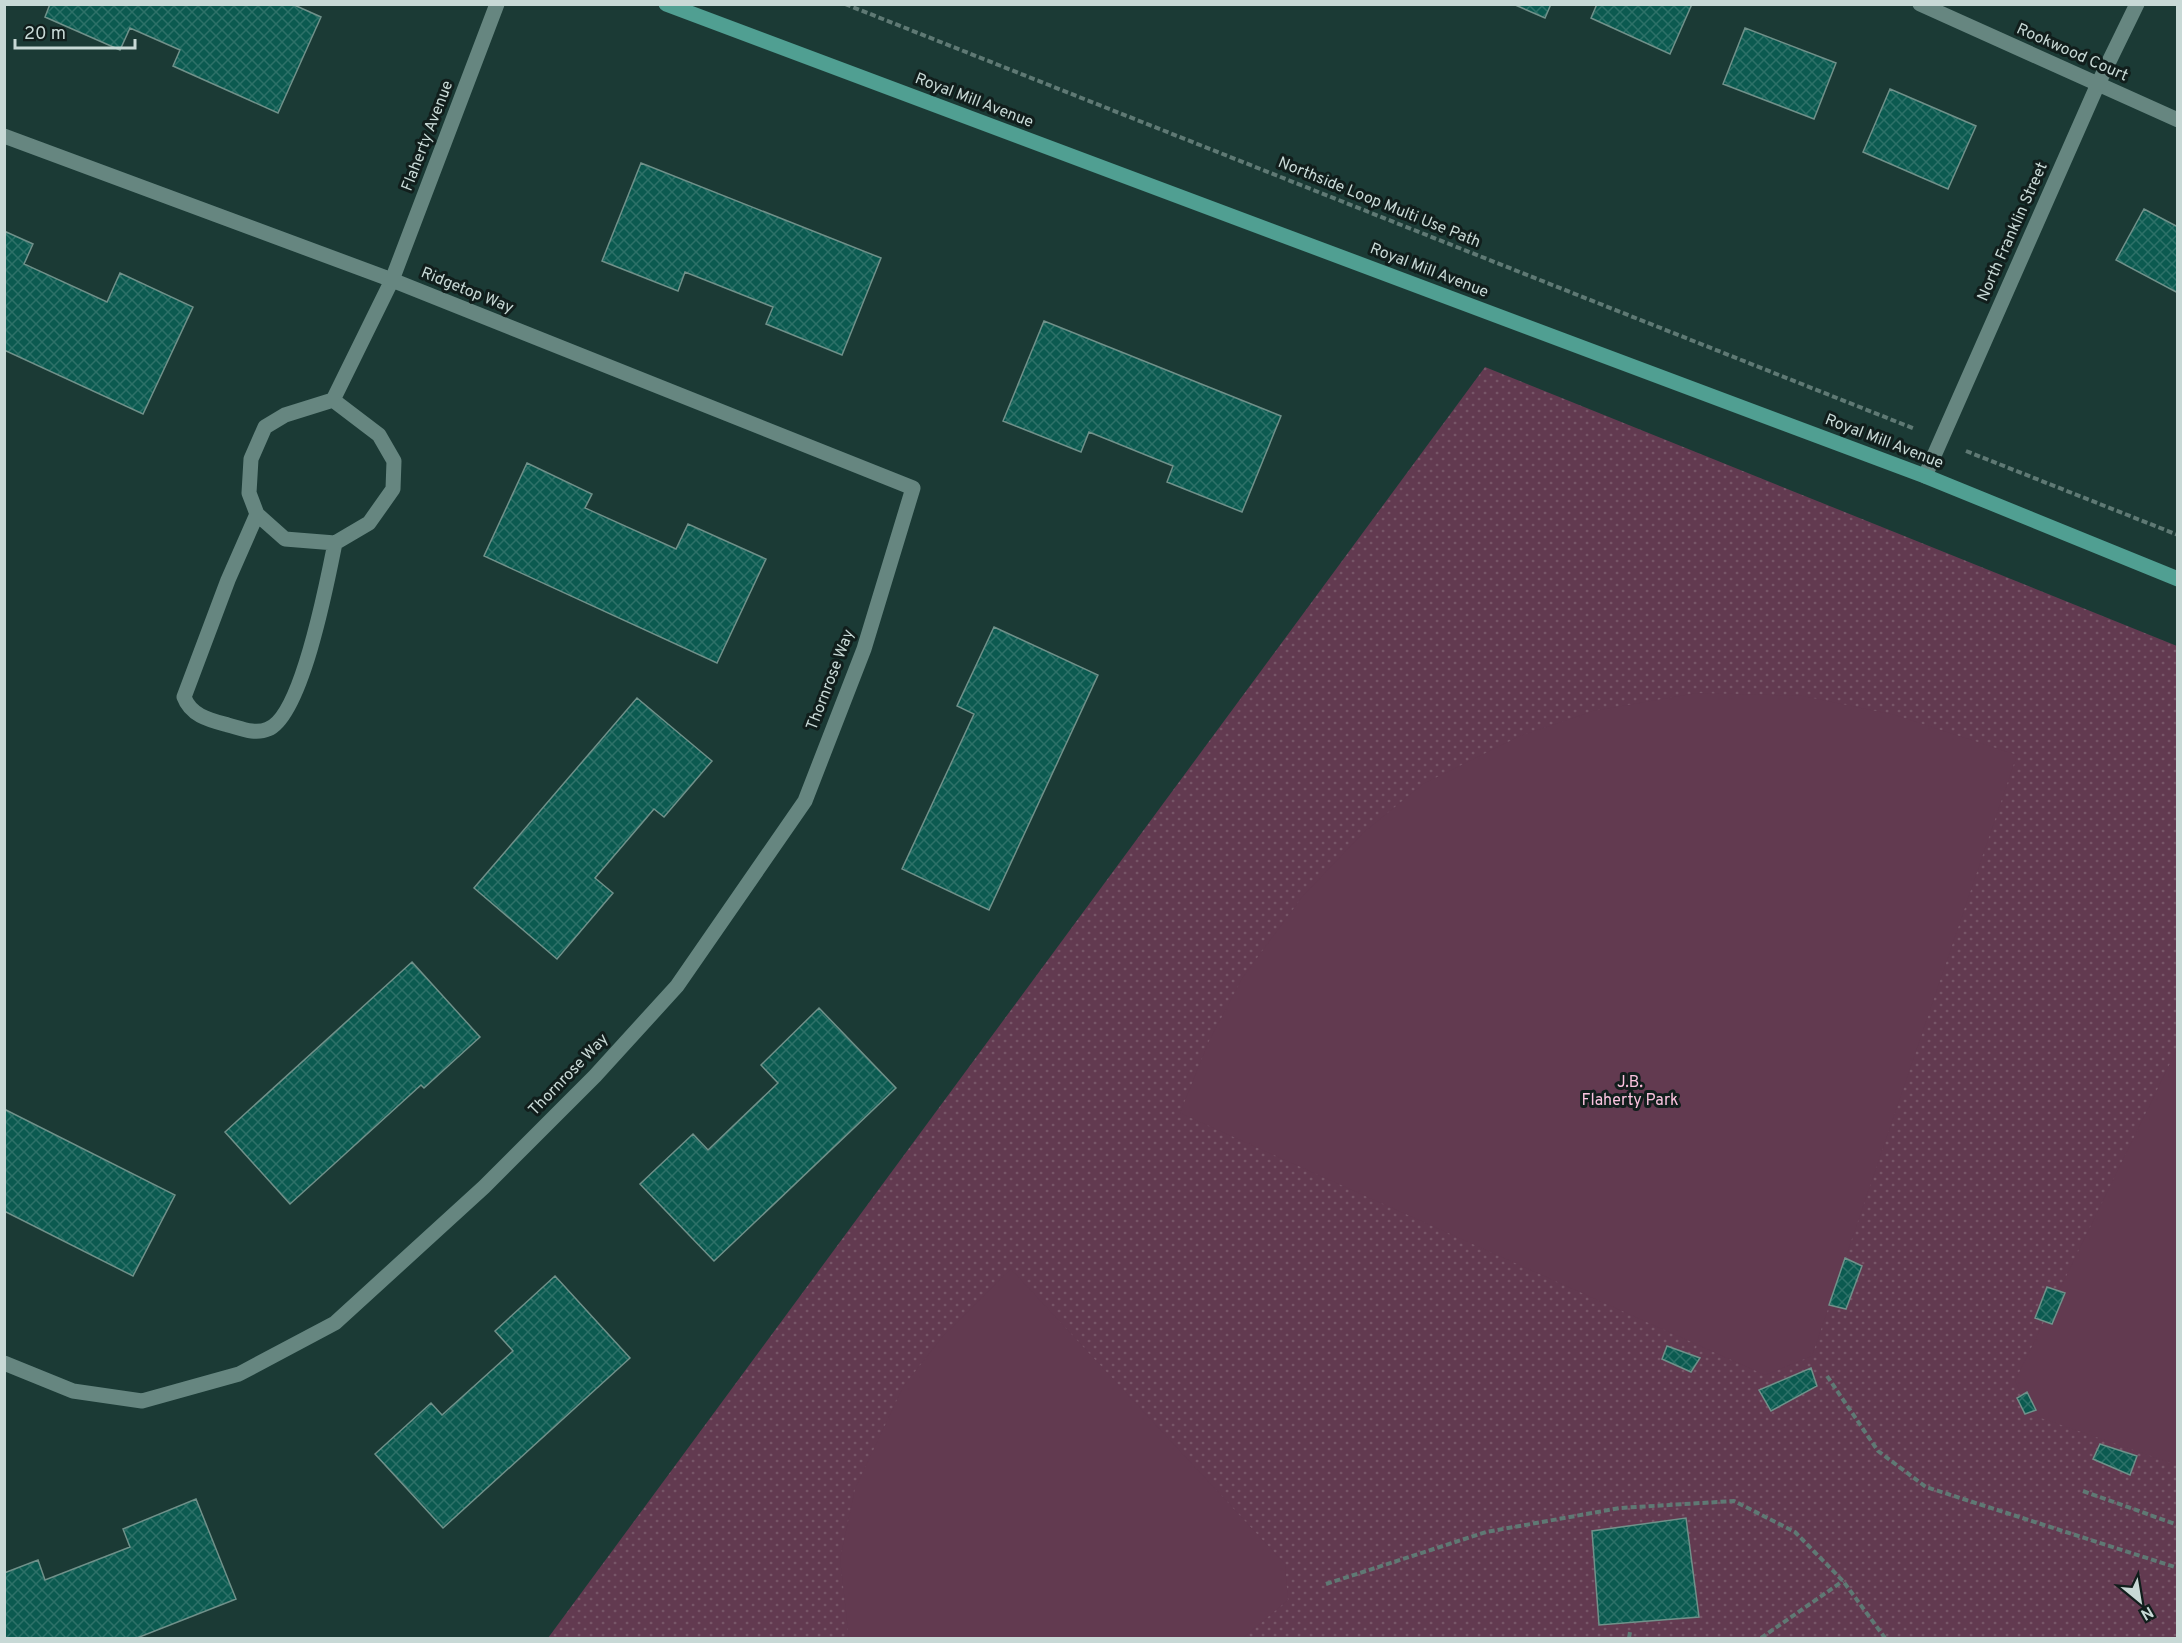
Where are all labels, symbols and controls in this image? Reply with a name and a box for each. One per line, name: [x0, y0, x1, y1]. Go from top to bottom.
scale bar: [15, 12, 135, 50]
street label: Rookwood Court: [2013, 19, 2131, 87]
text: 20 m: [24, 23, 66, 46]
street label: Royal Mill Avenue: [912, 69, 1036, 133]
street label: Flaherty Avenue: [398, 78, 458, 194]
street label: Northside Loop Multi Use Path: [1275, 153, 1483, 253]
street label: North Franklin Street: [1973, 159, 2053, 305]
street label: Royal Mill Avenue: [1367, 239, 1491, 303]
street label: Ridgetop Way: [418, 263, 516, 319]
street label: Royal Mill Avenue: [1822, 410, 1946, 474]
street label: Thornrose Way: [803, 627, 859, 733]
street label: Thornrose Way: [525, 1030, 613, 1120]
park label: J.B. Flaherty Park: [1581, 1073, 1679, 1111]
north arrow: [2110, 1571, 2170, 1631]
text: N: [2137, 1601, 2156, 1624]

